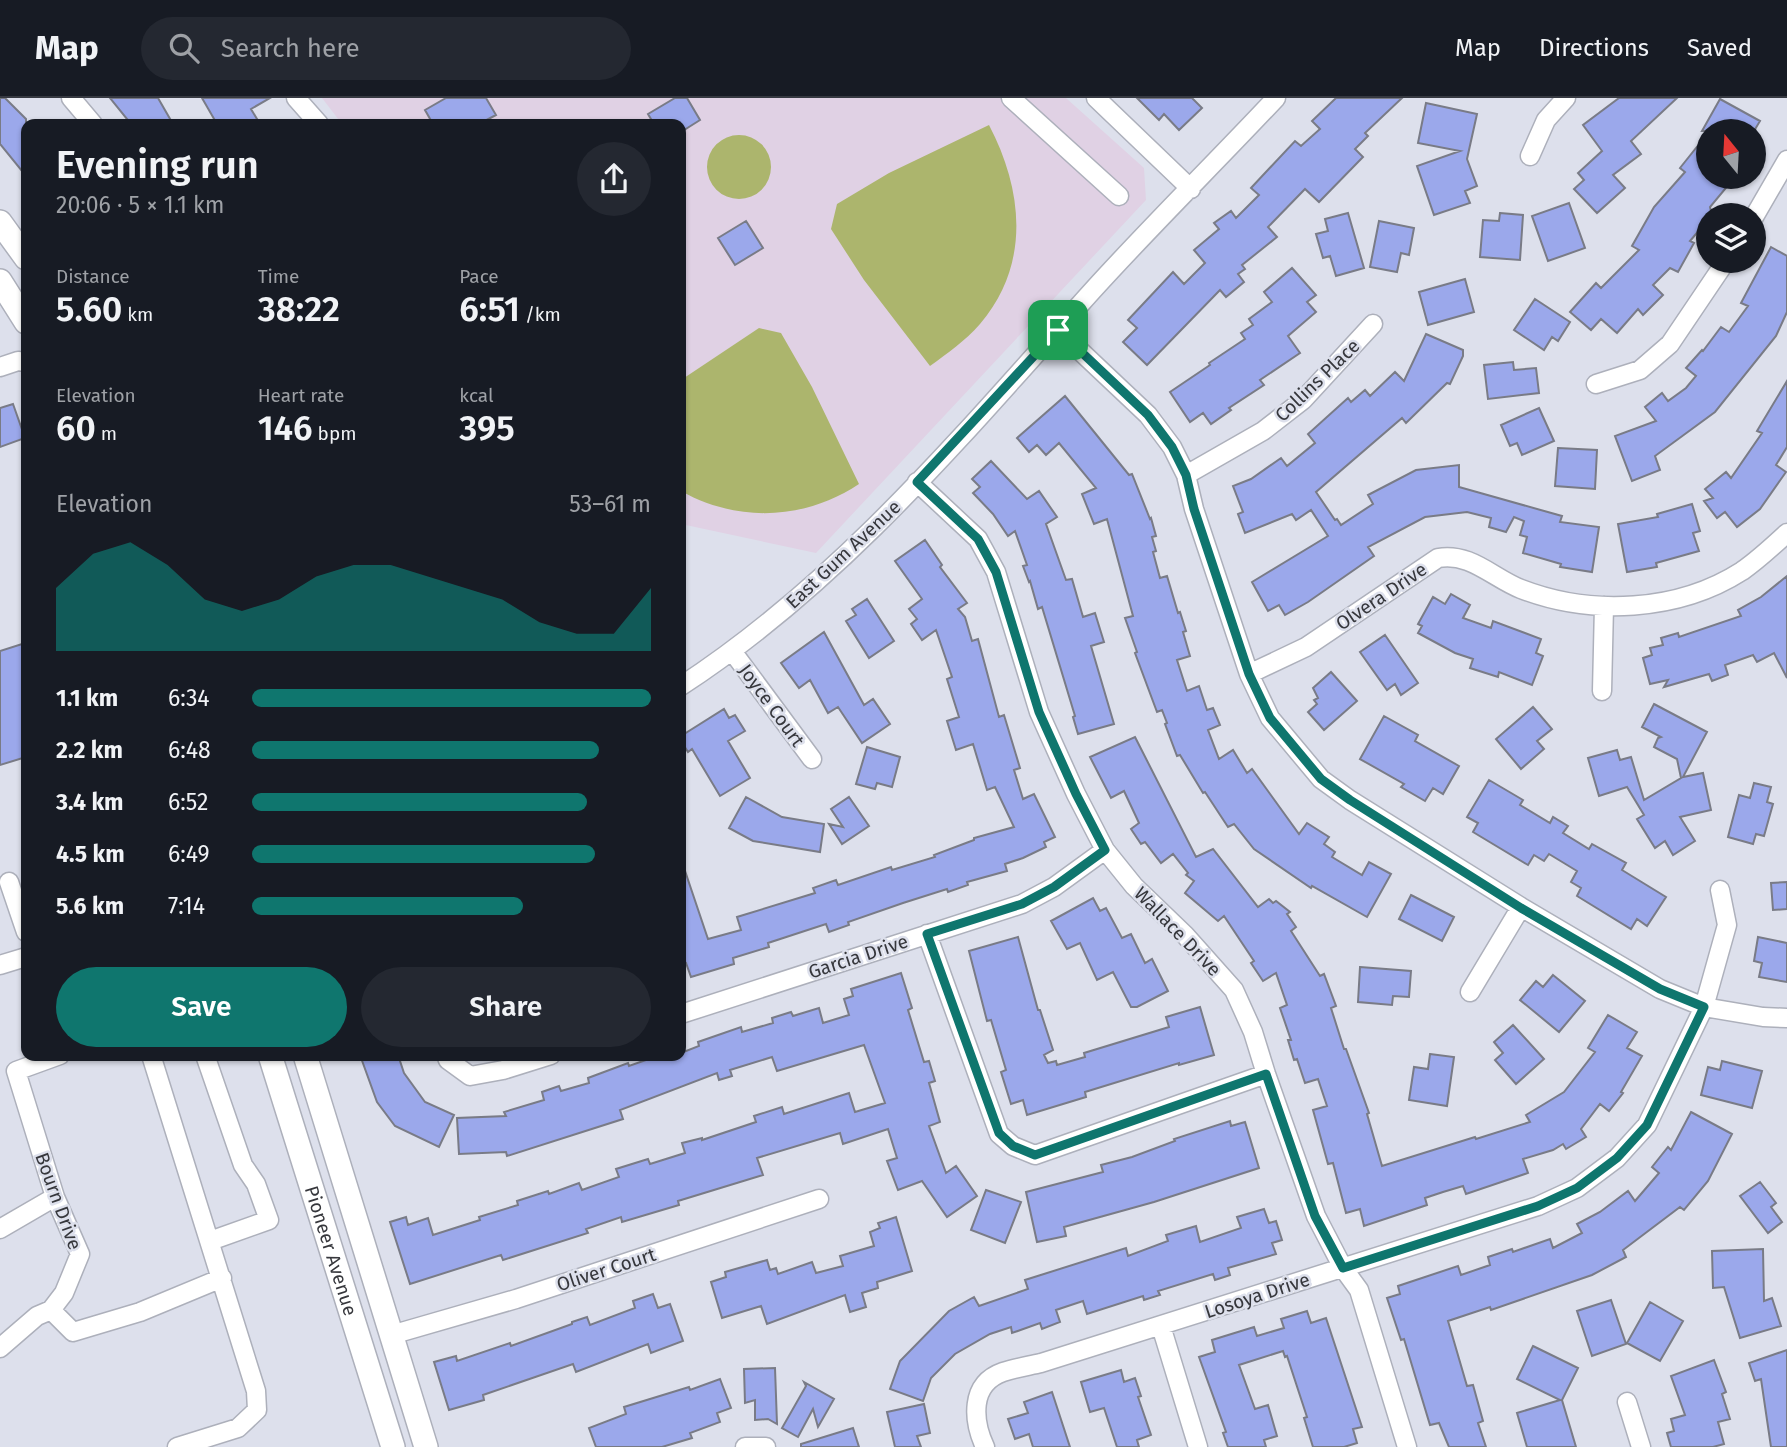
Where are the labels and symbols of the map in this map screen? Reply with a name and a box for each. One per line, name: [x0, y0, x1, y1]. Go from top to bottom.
north arrow: [1696, 119, 1766, 189]
pin: [1028, 300, 1088, 360]
street label: Collins Place: [1270, 334, 1364, 426]
street label: East Gum Avenue: [781, 495, 905, 613]
street label: Olvera Drive: [1331, 558, 1431, 635]
street label: Joyce Court: [734, 659, 809, 751]
street label: Wallace Drive: [1129, 882, 1226, 981]
street label: Garcia Drive: [805, 930, 911, 983]
street label: Bourn Drive: [30, 1149, 87, 1253]
street label: Pioneer Avenue: [300, 1183, 362, 1319]
street label: Oliver Court: [554, 1243, 659, 1296]
street label: Losoya Drive: [1202, 1268, 1313, 1323]

